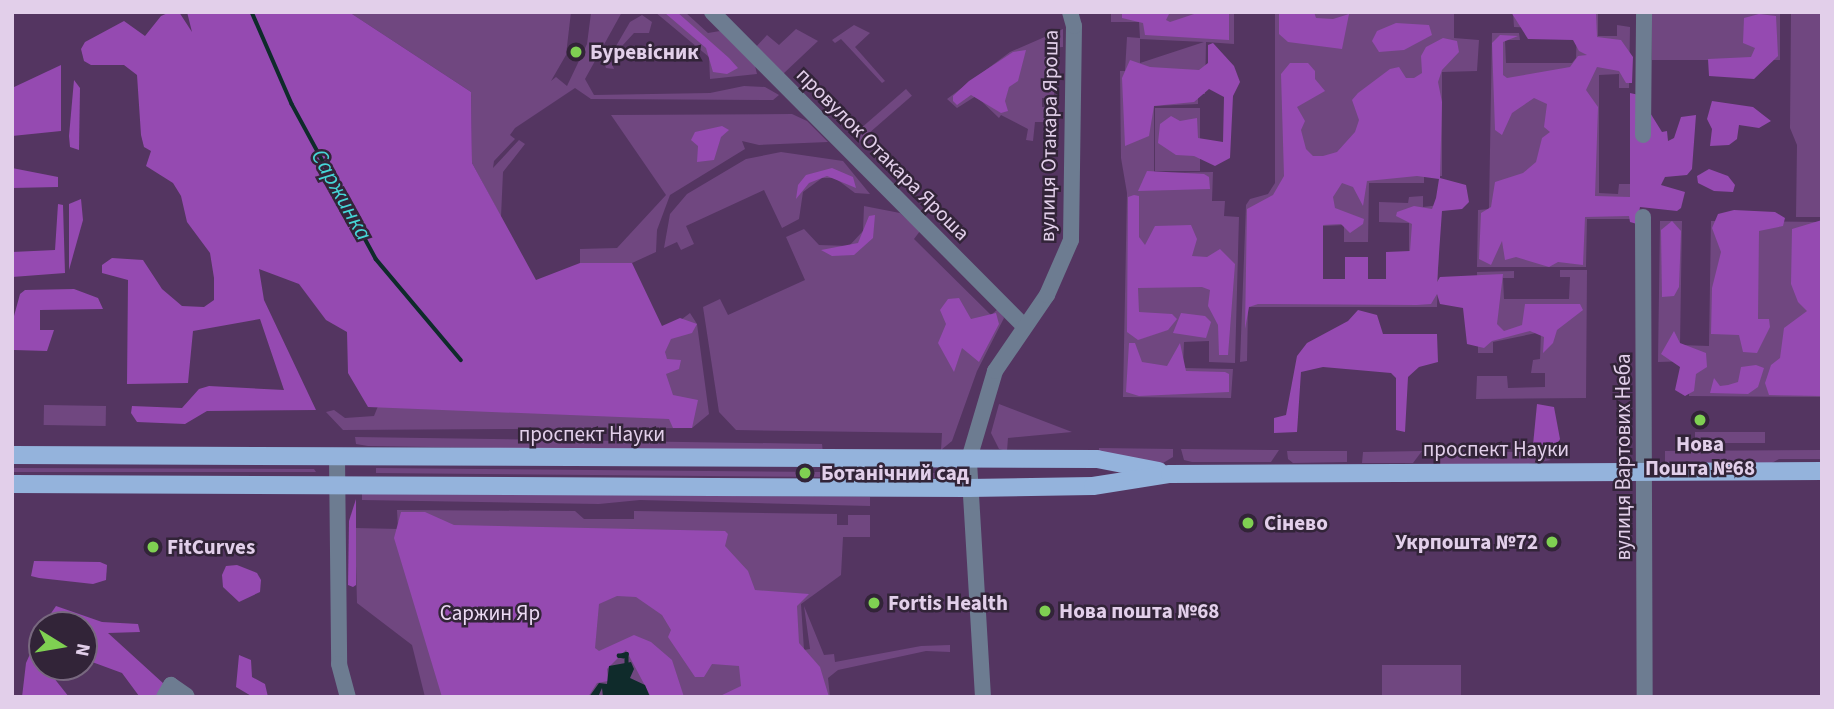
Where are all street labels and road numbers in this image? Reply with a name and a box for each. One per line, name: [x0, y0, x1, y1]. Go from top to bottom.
street label: вулиця Отакара Яроша: [1035, 30, 1063, 242]
street label: провулок Отакара Яроша: [791, 62, 975, 246]
street label: вулиця Вартових Неба: [1610, 354, 1636, 560]
street label: проспект Науки: [519, 421, 665, 447]
street label: проспект Науки: [1423, 436, 1569, 462]

